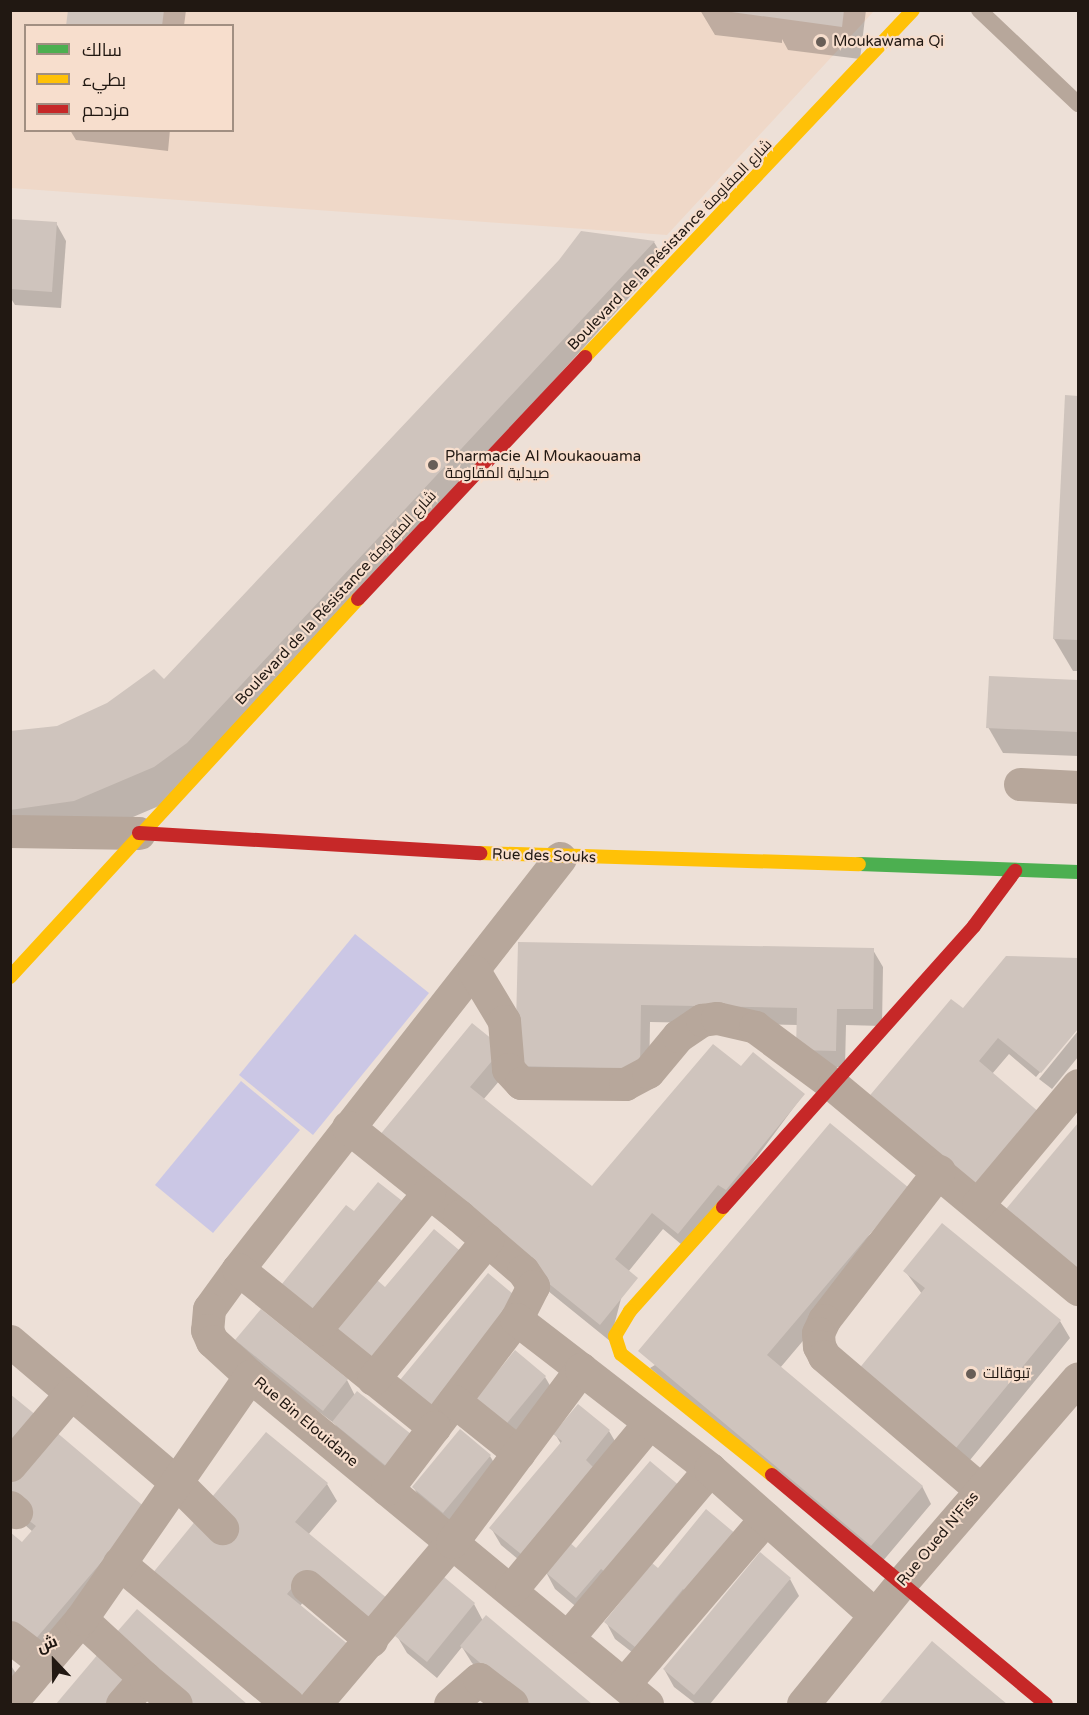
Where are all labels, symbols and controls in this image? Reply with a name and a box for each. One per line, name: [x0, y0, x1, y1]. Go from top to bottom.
legend: [24, 24, 234, 132]
place label: Moukawama Qi: [833, 33, 944, 51]
marker: Moukawama Qi: [814, 35, 828, 49]
text: سالك: [82, 39, 122, 61]
text: بطيء: [82, 69, 126, 91]
text: مزدحم: [82, 99, 130, 121]
street label: Boulevard de la Résistance شارع المقاومة: [564, 136, 776, 354]
place label: Pharmacie Al Moukaouama صيدلية المقاومة: [445, 447, 641, 482]
marker: Pharmacie Al Moukaouama صيدلية المقاومة: [426, 458, 440, 472]
street label: Boulevard de la Résistance شارع المقاومة: [232, 487, 440, 709]
street label: Rue des Souks: [492, 845, 596, 867]
place label: تبوقالت: [983, 1365, 1030, 1383]
marker: تبوقالت: [964, 1367, 978, 1381]
street label: Rue Bin Elouidane: [250, 1373, 362, 1471]
street label: Rue Oued N'Fiss: [893, 1488, 983, 1590]
north arrow: [24, 1631, 84, 1691]
text: ش: [34, 1631, 61, 1657]

